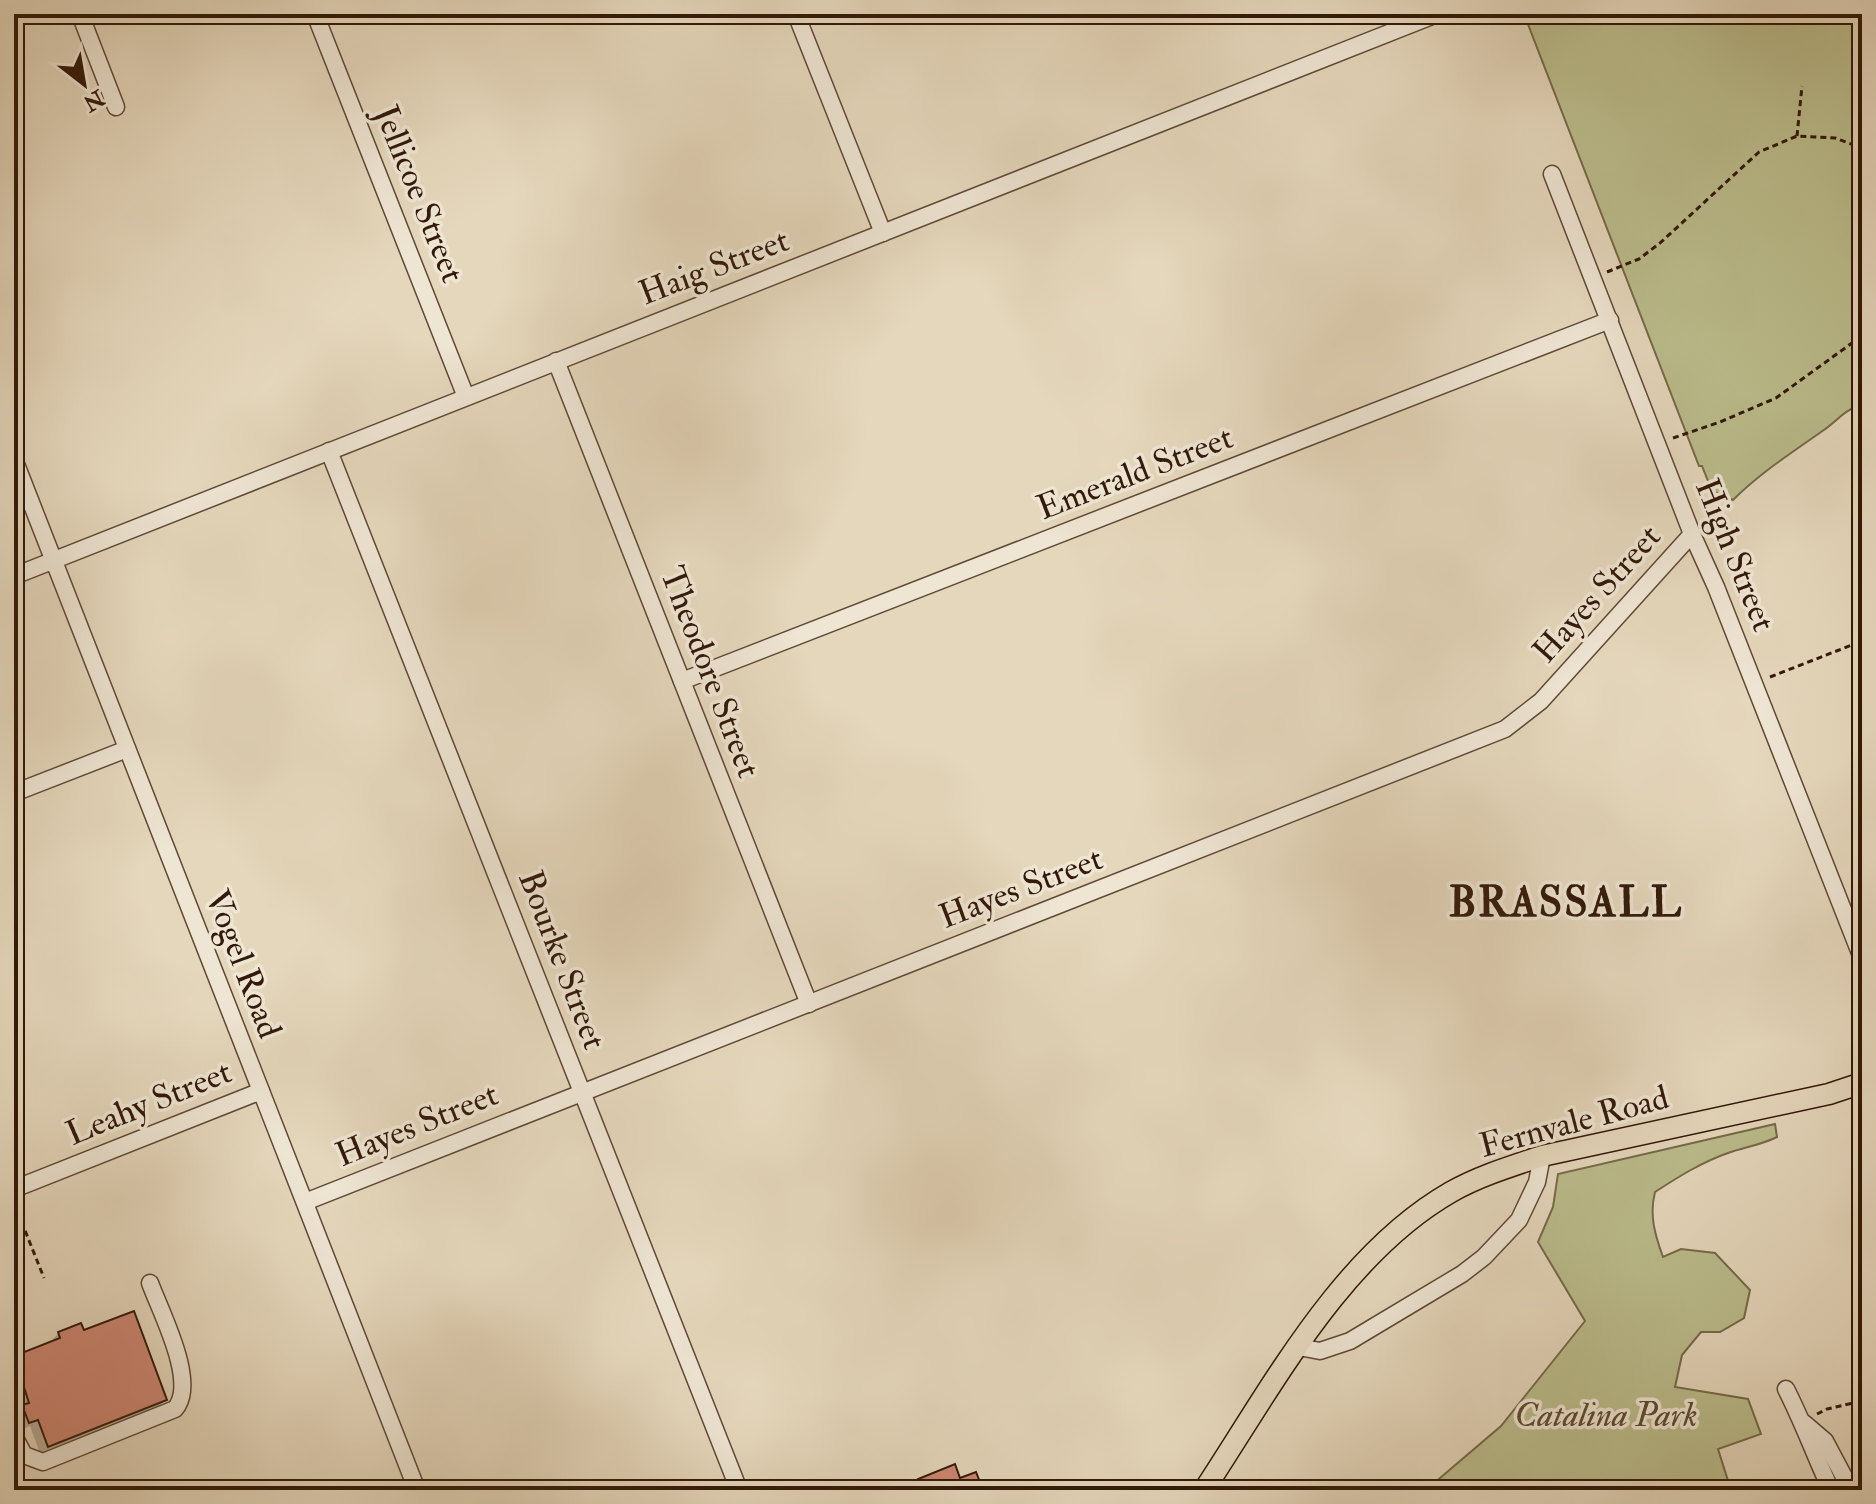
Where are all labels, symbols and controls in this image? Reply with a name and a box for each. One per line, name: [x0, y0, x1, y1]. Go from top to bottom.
north arrow: [44, 44, 124, 124]
text: N: [78, 83, 110, 118]
street label: Jellicoe Street: [364, 98, 474, 289]
street label: Haig Street: [633, 219, 795, 315]
street label: Emerald Street: [1031, 416, 1239, 530]
street label: High Street: [1685, 473, 1785, 637]
street label: Hayes Street: [1524, 516, 1670, 672]
street label: Theodore Street: [650, 560, 770, 784]
street label: Hayes Street: [933, 837, 1109, 939]
street label: Bourke Street: [508, 865, 616, 1055]
district label: BRASSALL: [1449, 877, 1683, 929]
street label: Vogel Road: [195, 884, 291, 1045]
street label: Leahy Street: [60, 1050, 238, 1156]
street label: Hayes Street: [330, 1073, 504, 1177]
street label: Fernvale Road: [1475, 1076, 1674, 1168]
park label: Catalina Park: [1514, 1394, 1698, 1437]

